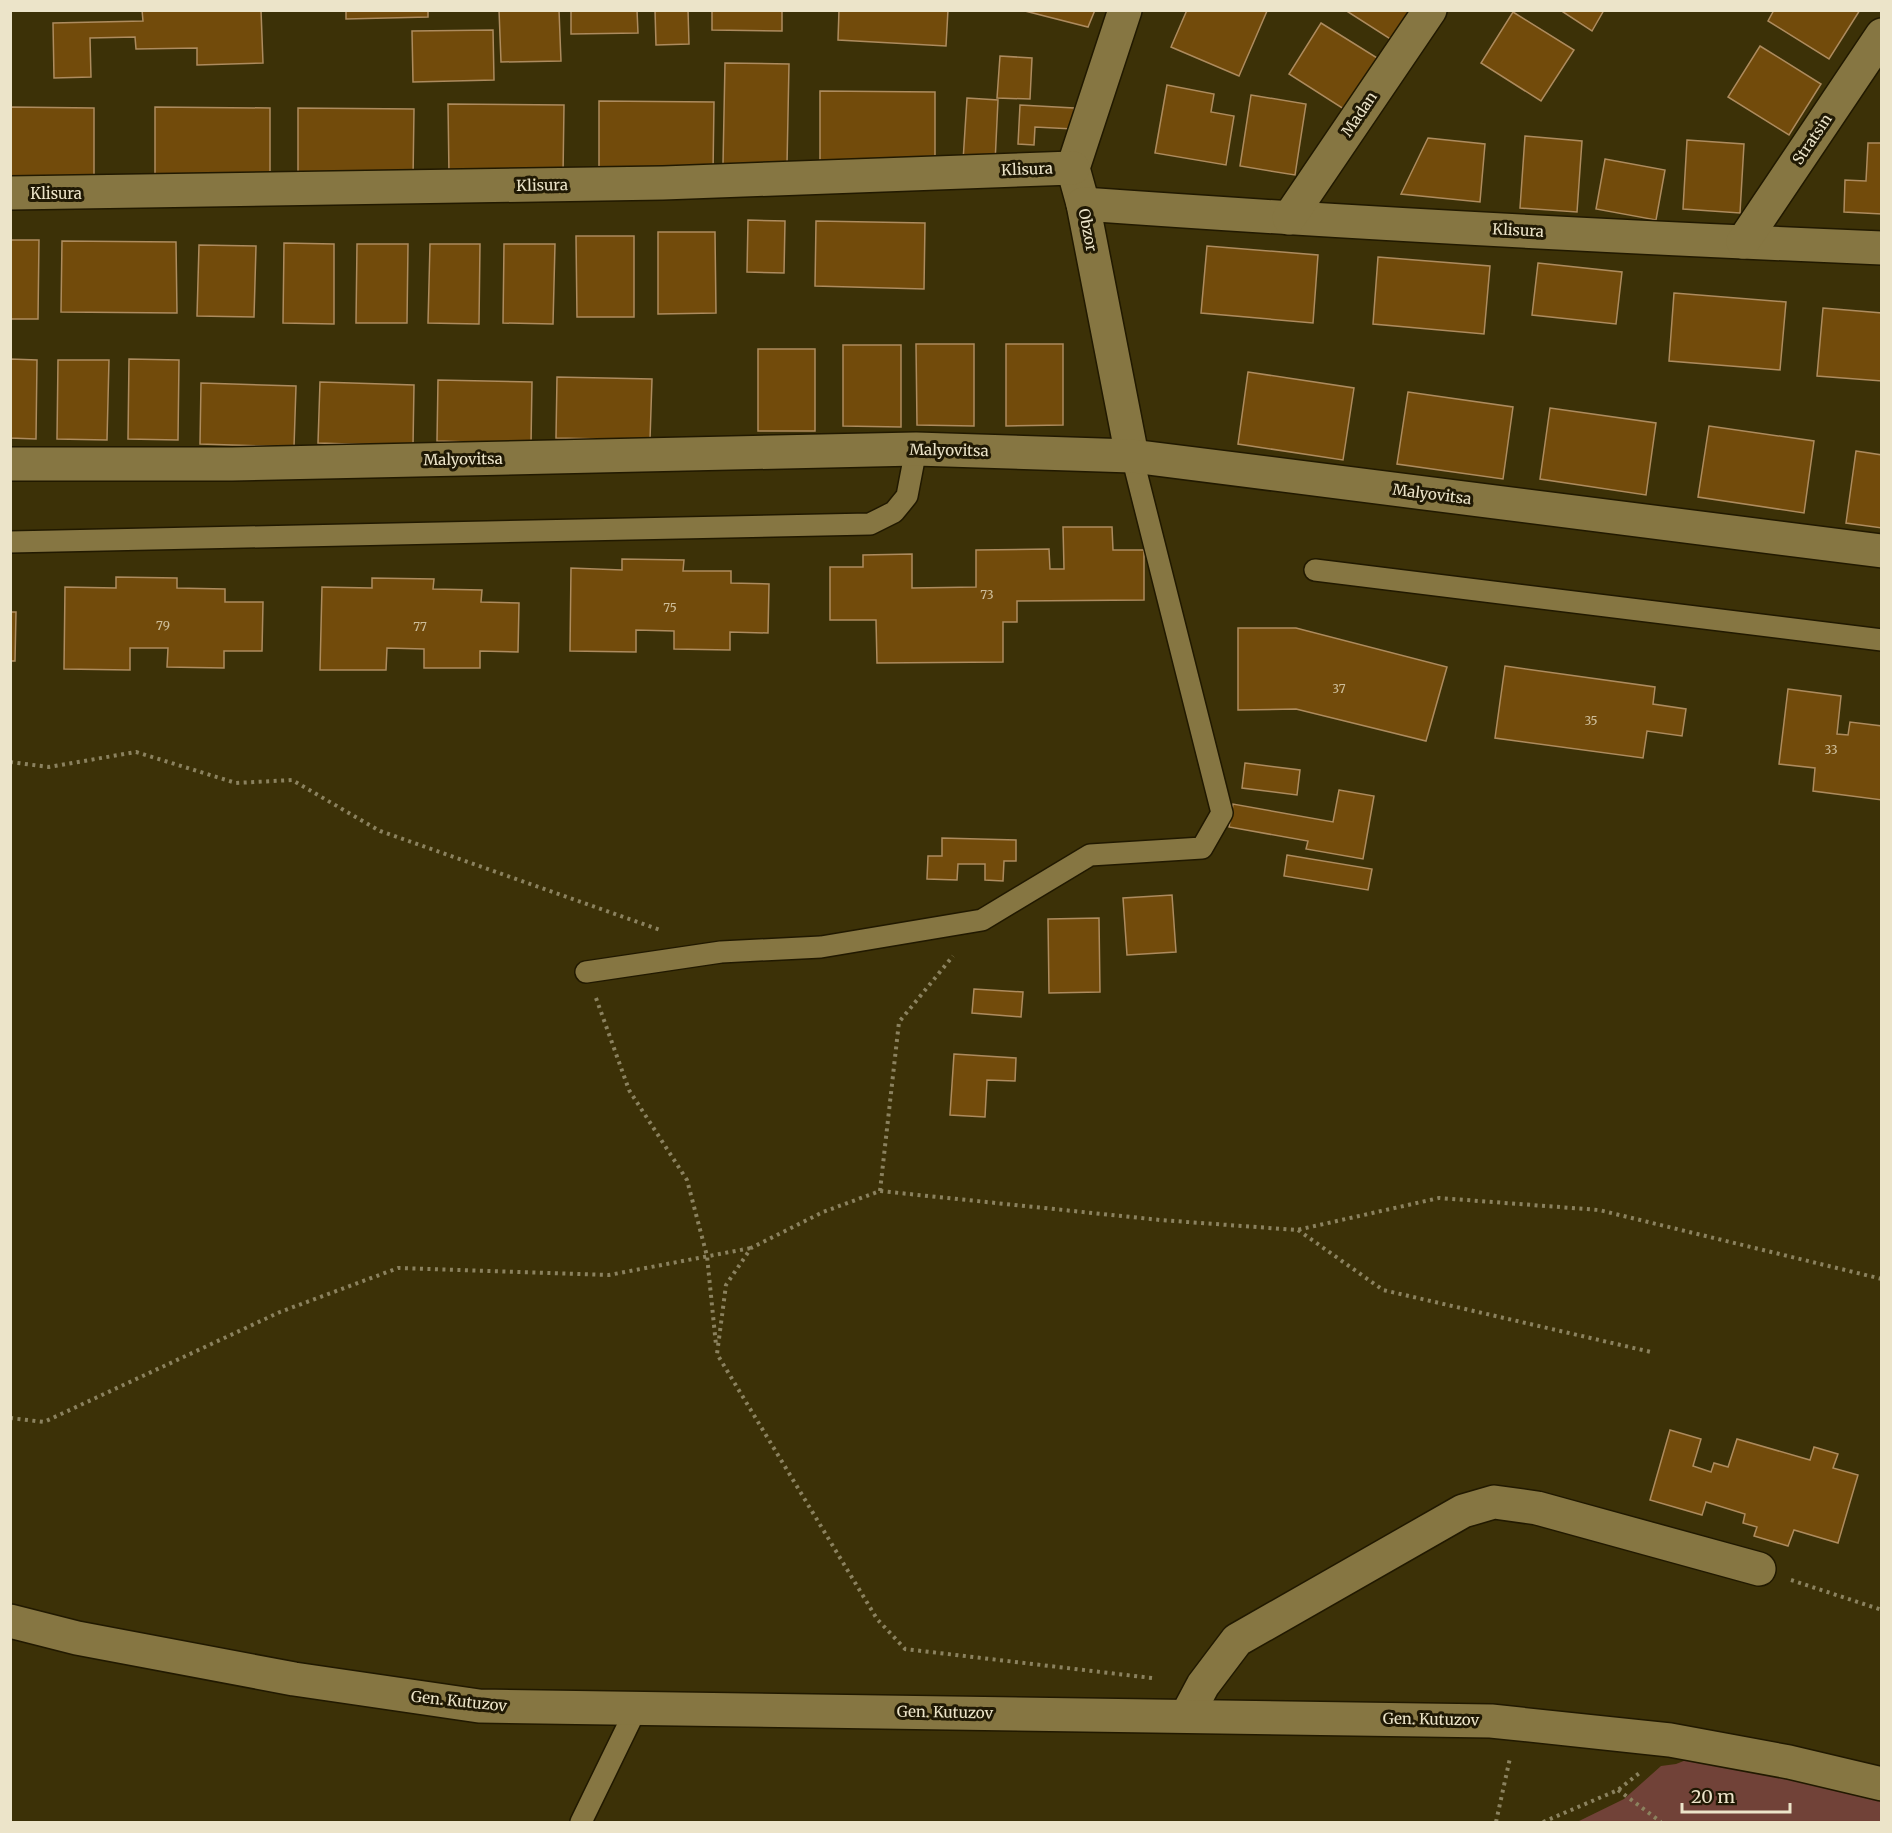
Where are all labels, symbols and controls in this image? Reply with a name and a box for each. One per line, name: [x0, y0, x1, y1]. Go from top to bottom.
street label: Madan: [1337, 88, 1381, 140]
street label: Stratsin: [1788, 110, 1836, 168]
street label: Klisura: [1001, 159, 1053, 179]
street label: Klisura: [516, 175, 568, 195]
street label: Klisura: [30, 184, 82, 203]
street label: Obzor: [1075, 207, 1101, 253]
street label: Klisura: [1492, 219, 1544, 241]
street label: Malyovitsa: [909, 440, 989, 460]
street label: Malyovitsa: [423, 449, 503, 469]
street label: Malyovitsa: [1391, 480, 1473, 508]
house number: 73: [980, 587, 994, 602]
house number: 75: [663, 600, 677, 615]
house number: 79: [156, 618, 170, 633]
house number: 77: [413, 619, 427, 634]
house number: 37: [1332, 681, 1346, 696]
house number: 35: [1584, 713, 1598, 728]
house number: 33: [1824, 742, 1838, 757]
street label: Gen. Kutuzov: [410, 1687, 508, 1716]
street label: Gen. Kutuzov: [897, 1702, 994, 1722]
street label: Gen. Kutuzov: [1383, 1709, 1480, 1729]
scale bar: [1682, 1776, 1790, 1814]
text: 20 m: [1691, 1785, 1735, 1808]

